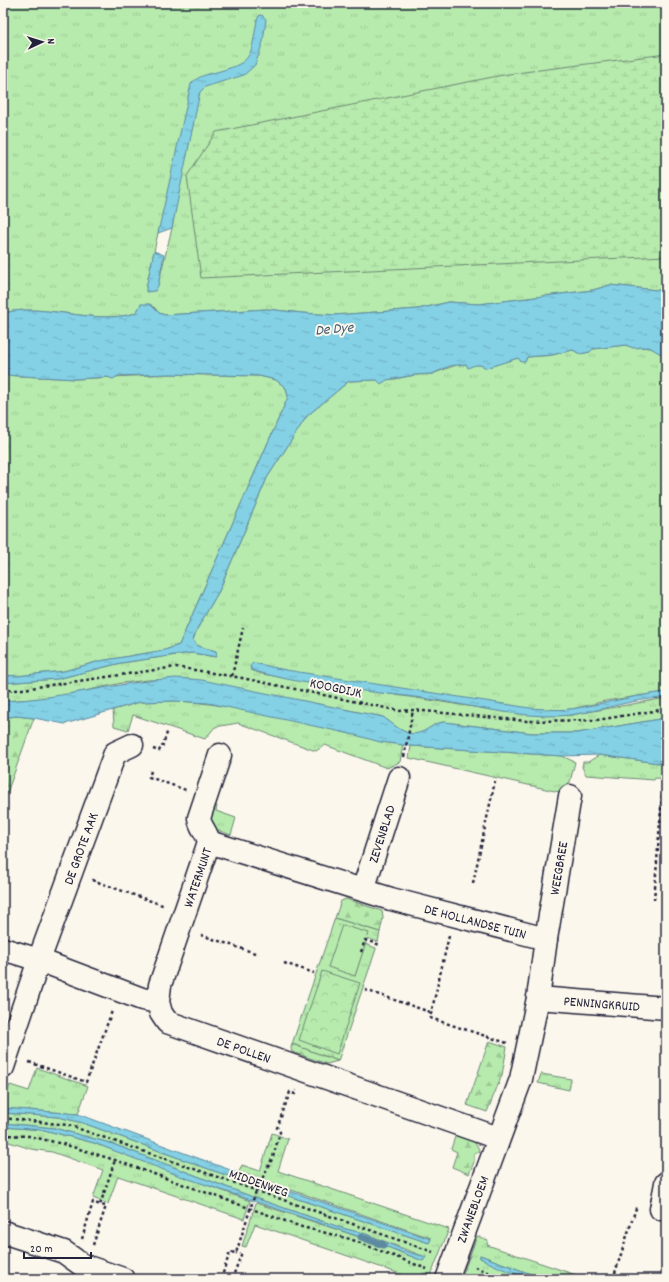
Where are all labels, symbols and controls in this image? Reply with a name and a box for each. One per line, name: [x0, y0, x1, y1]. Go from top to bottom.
north arrow: [22, 22, 62, 62]
text: N: [42, 38, 58, 45]
water label: De Dye: [314, 317, 356, 343]
street label: KOOGDIJK: [308, 674, 364, 704]
street label: ZEVENBLAD: [364, 803, 402, 866]
street label: DE GROTE AAK: [59, 809, 105, 888]
street label: WEEGBREE: [546, 839, 574, 897]
street label: WATERMUNT: [179, 845, 218, 910]
street label: DE HOLLANDSE TUIN: [422, 900, 528, 946]
street label: PENNINGKRUID: [563, 992, 641, 1018]
street label: DE POLLEN: [214, 1032, 273, 1070]
street label: MIDDENWEG: [226, 1164, 291, 1203]
street label: ZWANEBLOEM: [452, 1173, 495, 1246]
scale bar: [24, 1234, 91, 1260]
text: 20 m: [30, 1241, 53, 1258]

